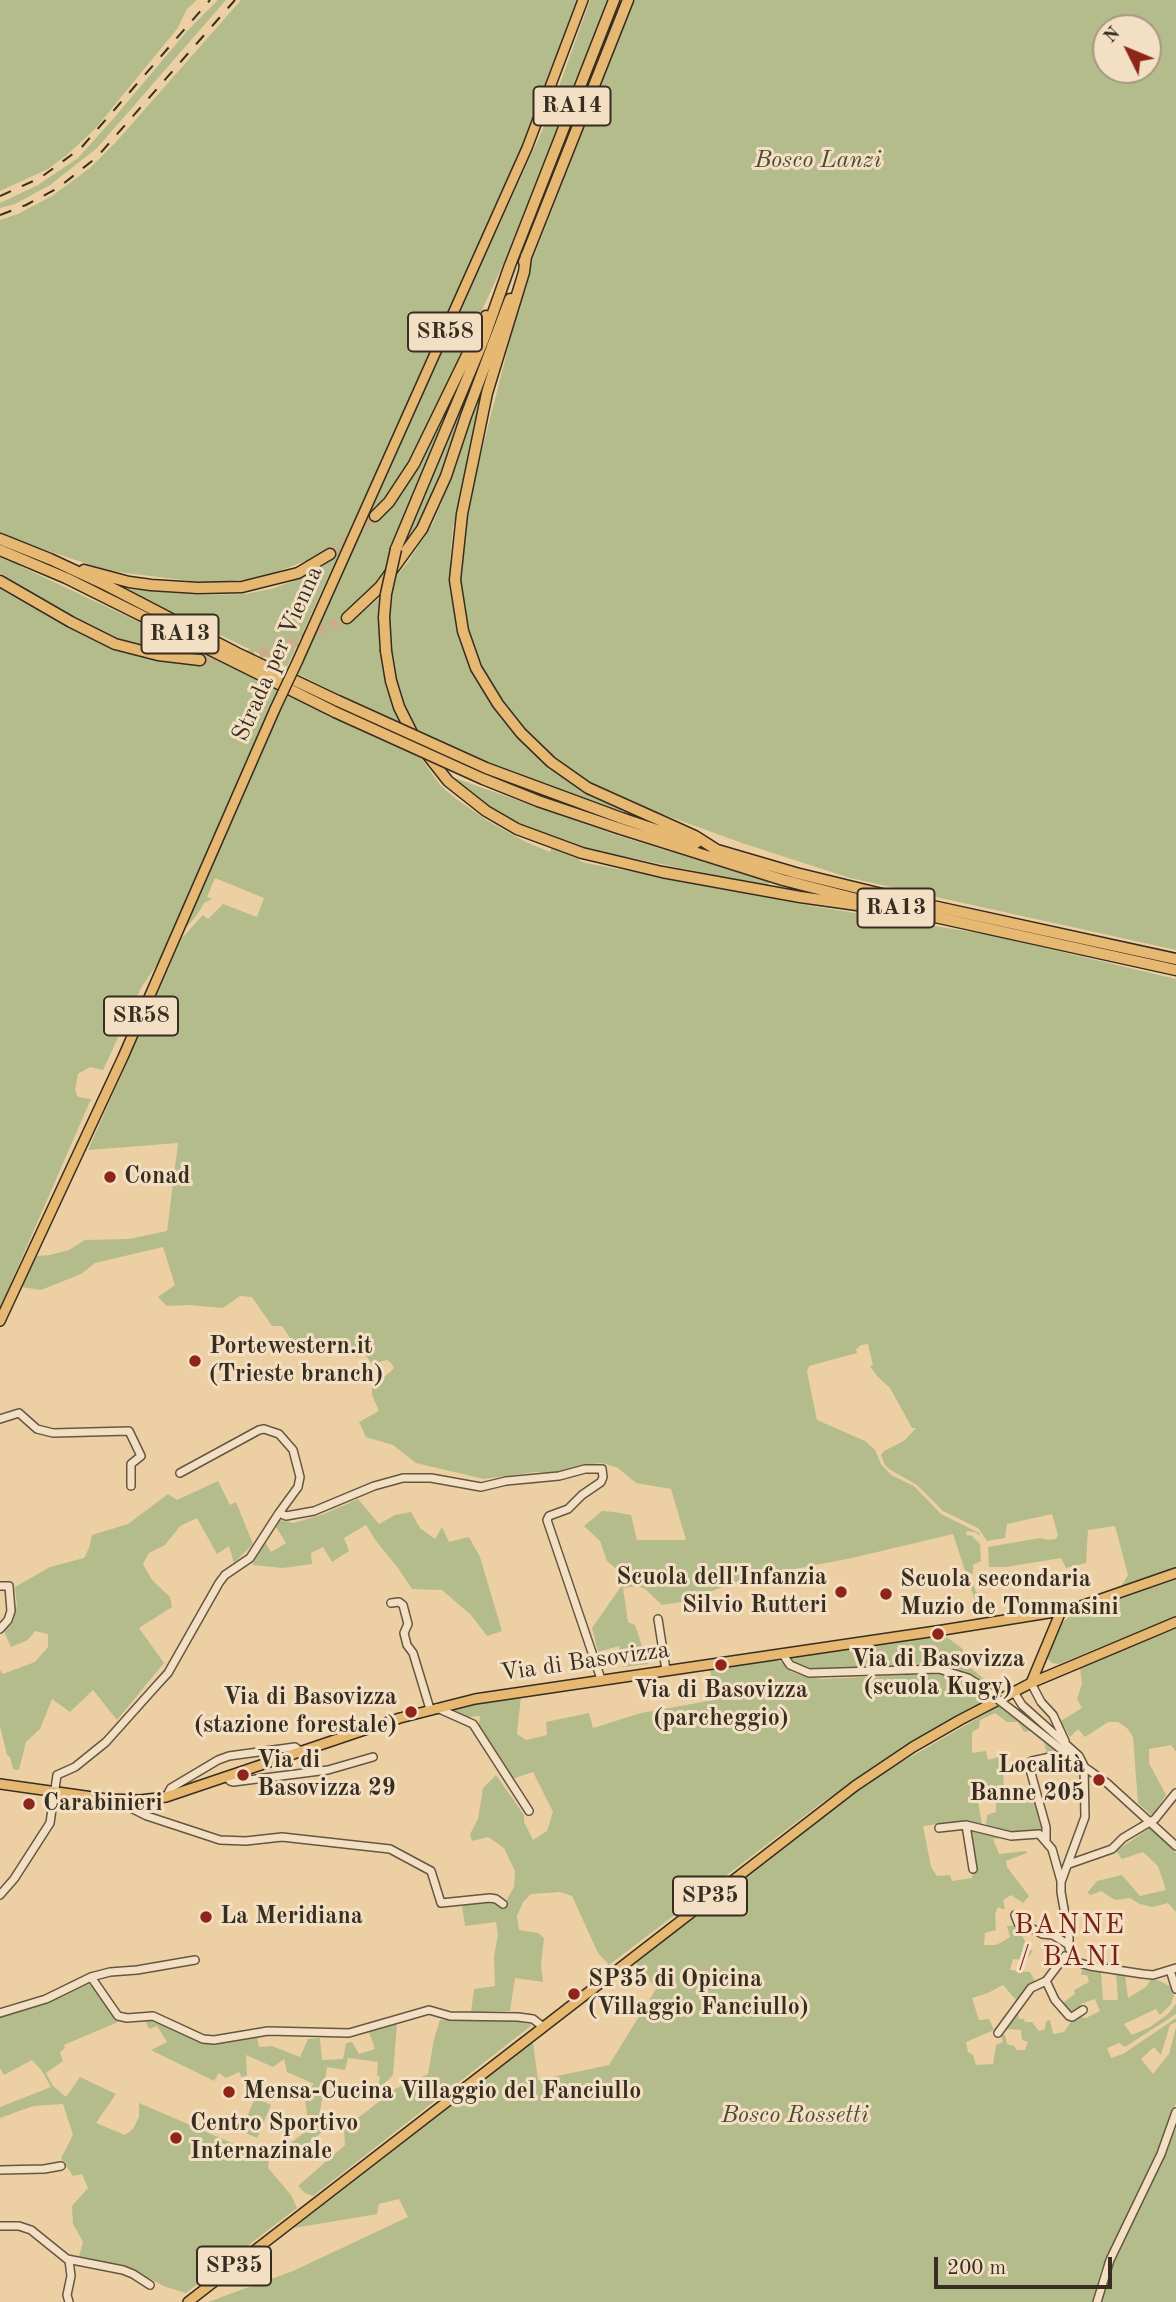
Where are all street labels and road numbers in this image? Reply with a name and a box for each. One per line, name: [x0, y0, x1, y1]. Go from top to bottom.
road number: RA14: [534, 86, 610, 125]
road number: SR58: [408, 312, 482, 352]
street label: Strada per Vienna: [226, 562, 330, 746]
road number: RA13: [142, 614, 218, 654]
road number: RA13: [858, 888, 934, 928]
road number: SR58: [104, 996, 178, 1036]
street label: Via di Basovizza: [499, 1636, 671, 1688]
road number: SP35: [673, 1876, 747, 1915]
road number: SP35: [197, 2246, 271, 2286]

